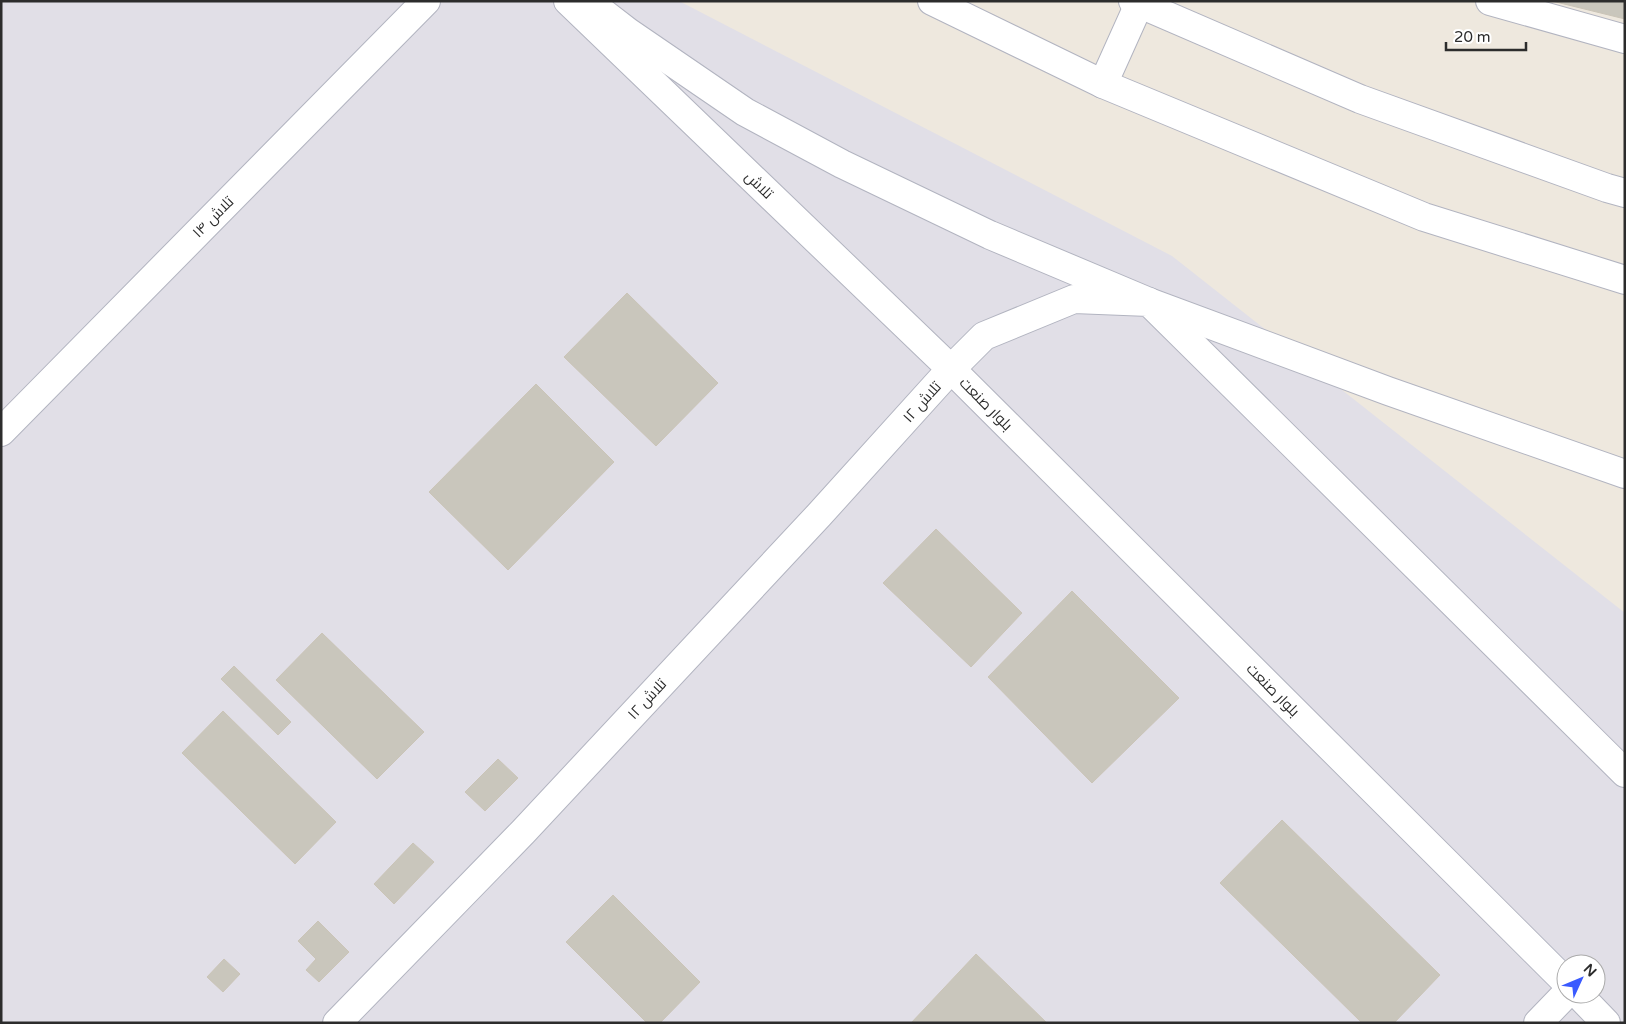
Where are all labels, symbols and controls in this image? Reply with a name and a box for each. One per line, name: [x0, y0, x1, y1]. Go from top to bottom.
scale bar: [1446, 20, 1526, 52]
text: 20 m: [1454, 28, 1491, 46]
street label: تلاش: [740, 167, 777, 203]
street label: تلاش ۱۴: [189, 193, 238, 242]
street label: بلوار صنعت: [956, 374, 1016, 434]
street label: تلاش ۱۲: [899, 378, 946, 427]
street label: بلوار صنعت: [1243, 660, 1303, 720]
street label: تلاش ۱۲: [624, 675, 671, 724]
north arrow: [1556, 954, 1606, 1004]
text: N: [1580, 960, 1600, 980]

